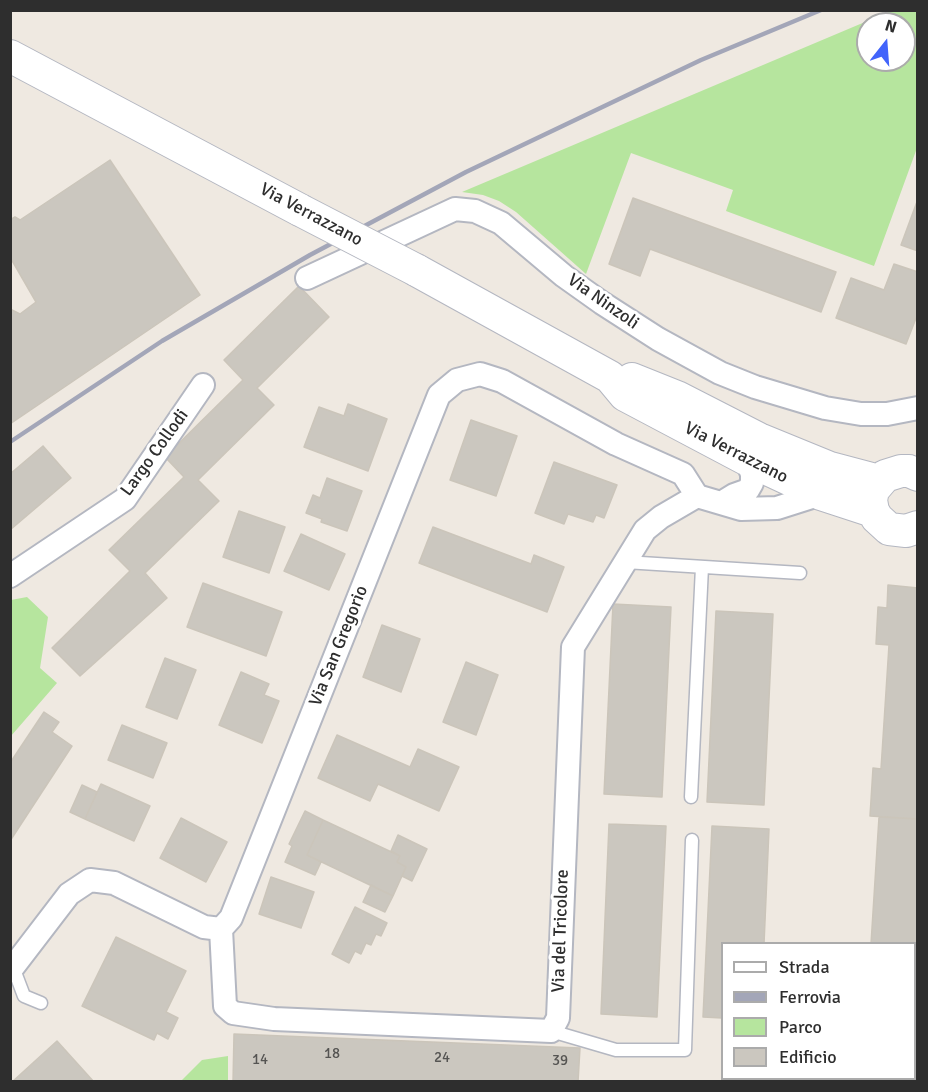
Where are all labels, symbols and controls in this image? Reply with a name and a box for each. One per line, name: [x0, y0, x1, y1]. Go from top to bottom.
north arrow: [856, 12, 916, 72]
text: N: [882, 16, 899, 38]
street label: Via Verrazzano: [256, 179, 366, 251]
street label: Via Ninzoli: [563, 270, 643, 334]
street label: Largo Collodi: [116, 406, 194, 500]
street label: Via Verrazzano: [681, 418, 791, 488]
street label: Via San Gregorio: [305, 583, 373, 709]
street label: Via del Tricolore: [548, 869, 574, 993]
legend: [721, 942, 916, 1080]
text: Strada: [779, 956, 830, 978]
text: Ferrovia: [779, 986, 841, 1008]
text: Parco: [779, 1016, 822, 1038]
house number: 18: [324, 1045, 340, 1063]
text: Edificio: [779, 1046, 837, 1068]
house number: 24: [434, 1049, 450, 1067]
house number: 14: [252, 1051, 268, 1069]
house number: 39: [552, 1052, 568, 1070]

